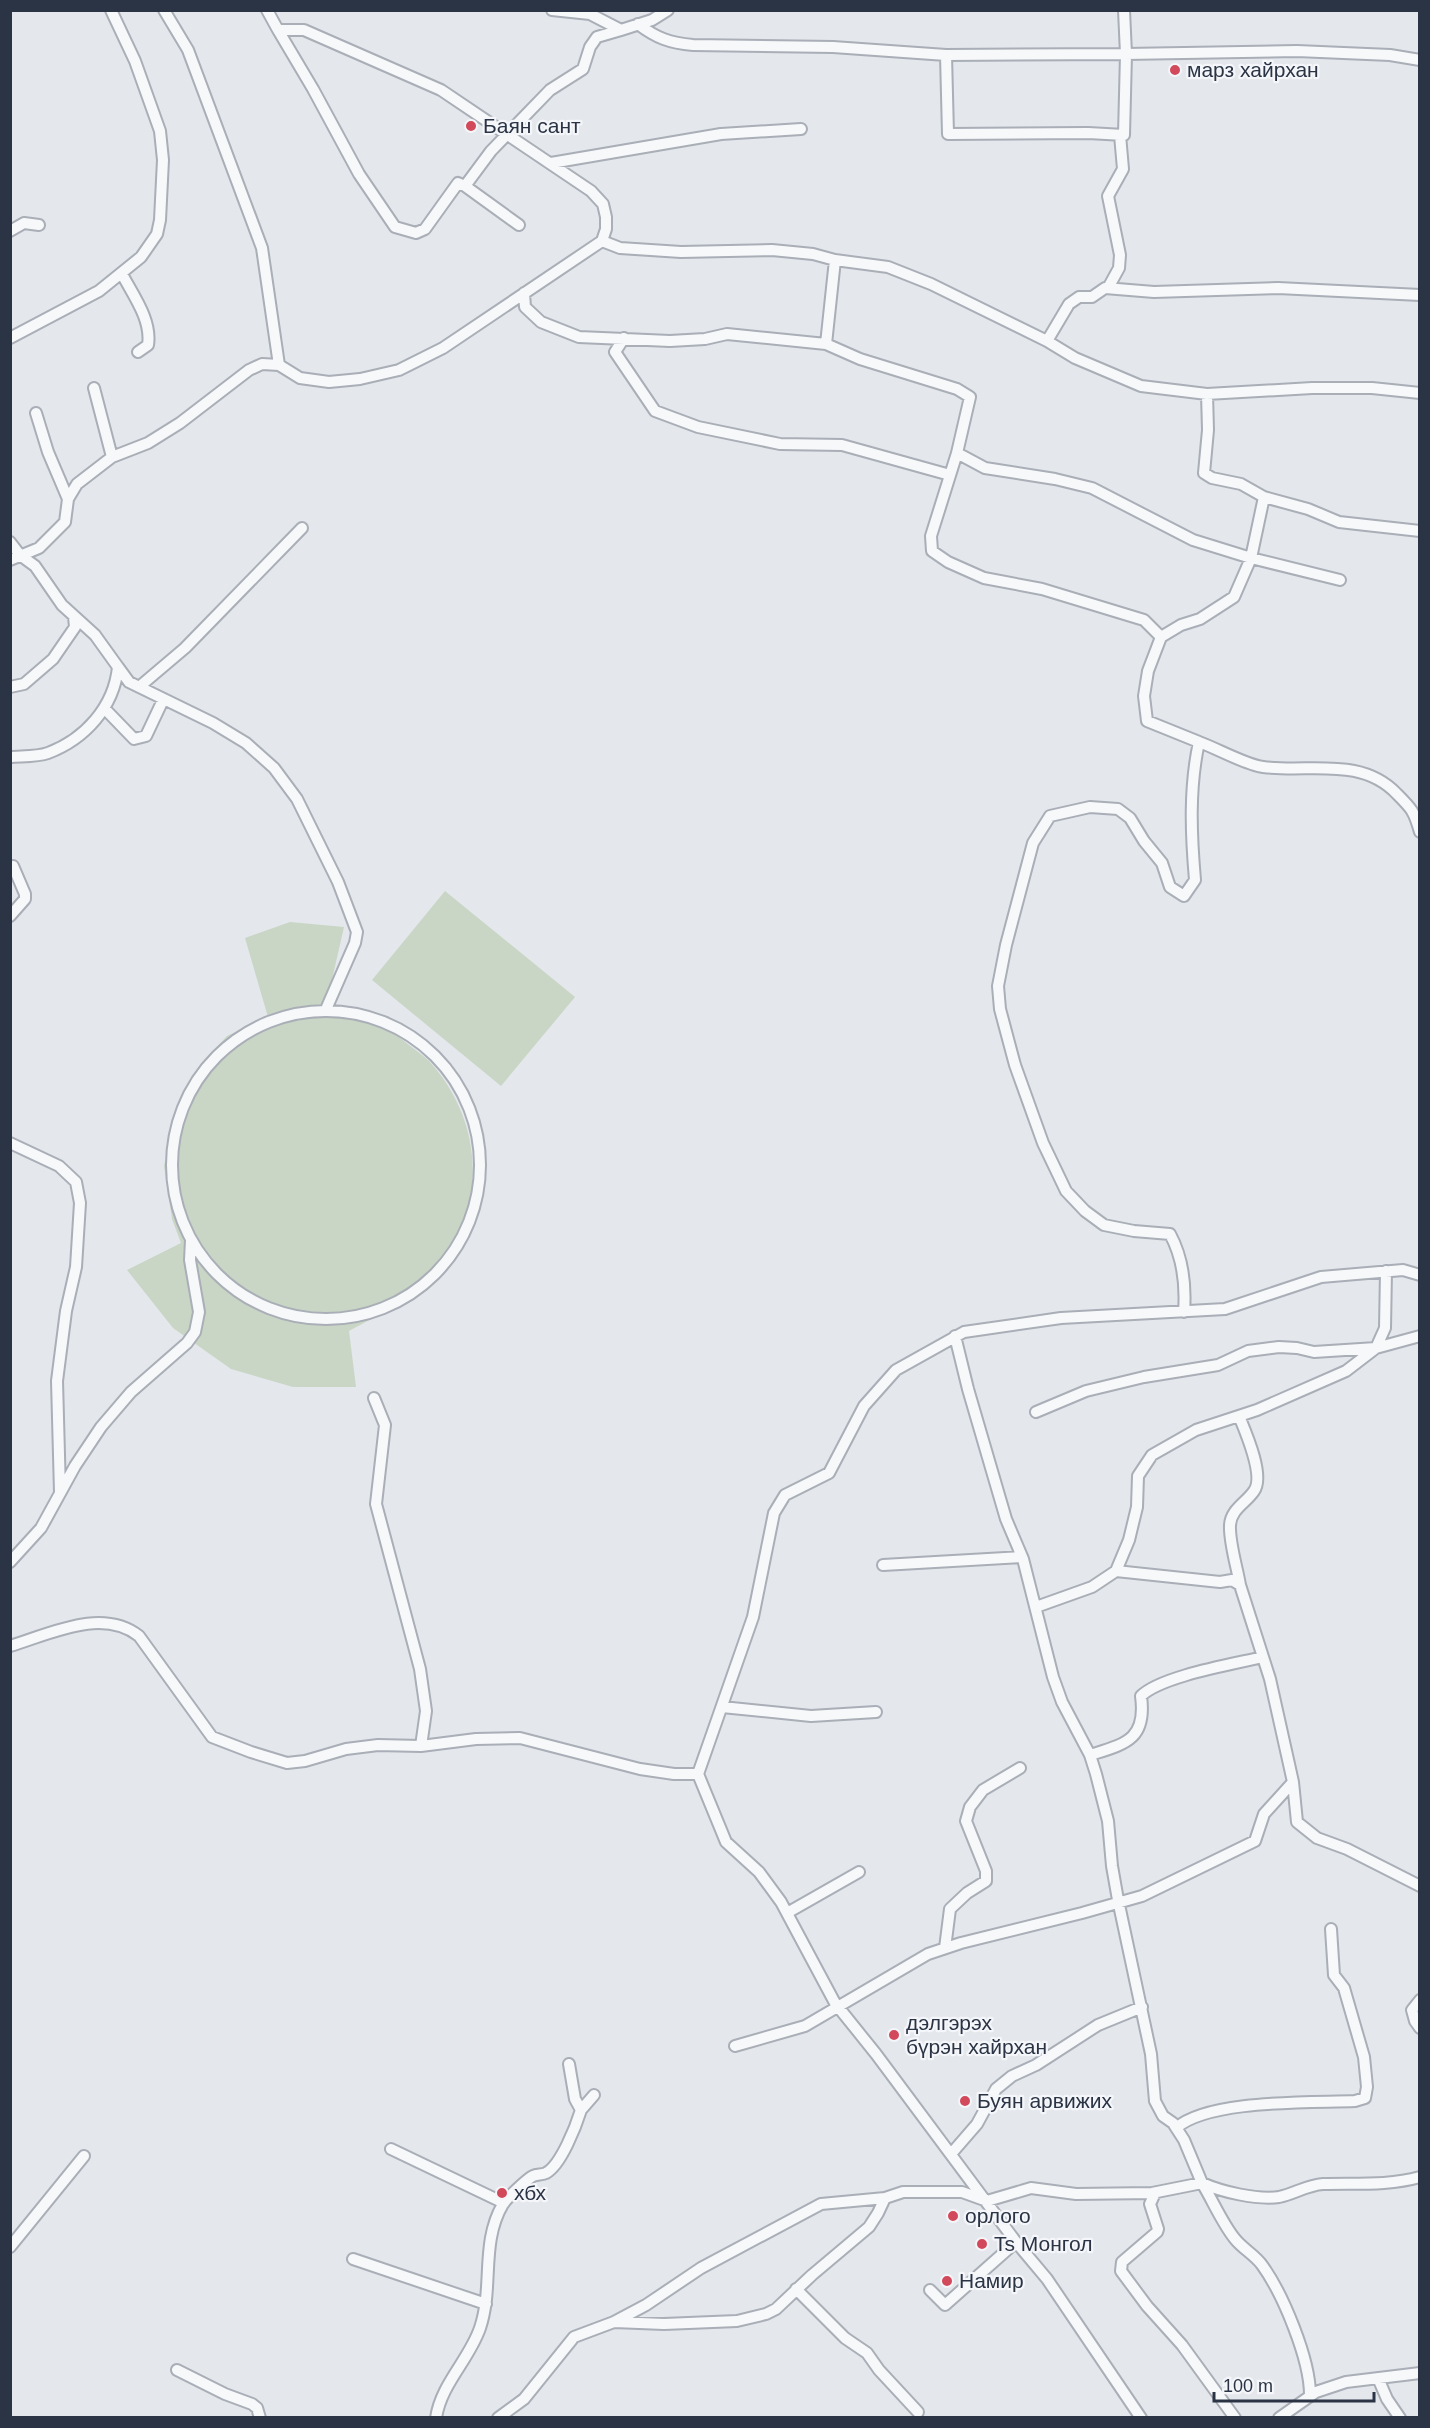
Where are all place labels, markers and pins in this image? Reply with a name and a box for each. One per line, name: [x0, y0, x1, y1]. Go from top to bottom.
place label: марз хайрхан: [1187, 58, 1319, 81]
marker: марз хайрхан: [1168, 63, 1182, 77]
place label: Баян сант: [483, 114, 581, 137]
marker: Баян сант: [464, 119, 478, 133]
place label: дэлгэрэх бүрэн хайрхан: [906, 2011, 1047, 2058]
marker: дэлгэрэх бүрэн хайрхан: [887, 2028, 901, 2042]
place label: Буян арвижих: [977, 2089, 1112, 2112]
marker: Буян арвижих: [958, 2094, 972, 2108]
place label: хбх: [514, 2181, 547, 2204]
marker: хбх: [495, 2186, 509, 2200]
place label: орлого: [965, 2204, 1031, 2227]
marker: орлого: [946, 2209, 960, 2223]
place label: Ts Монгол: [994, 2232, 1093, 2255]
marker: Ts Монгол: [975, 2237, 989, 2251]
place label: Намир: [959, 2269, 1024, 2292]
marker: Намир: [940, 2274, 954, 2288]

